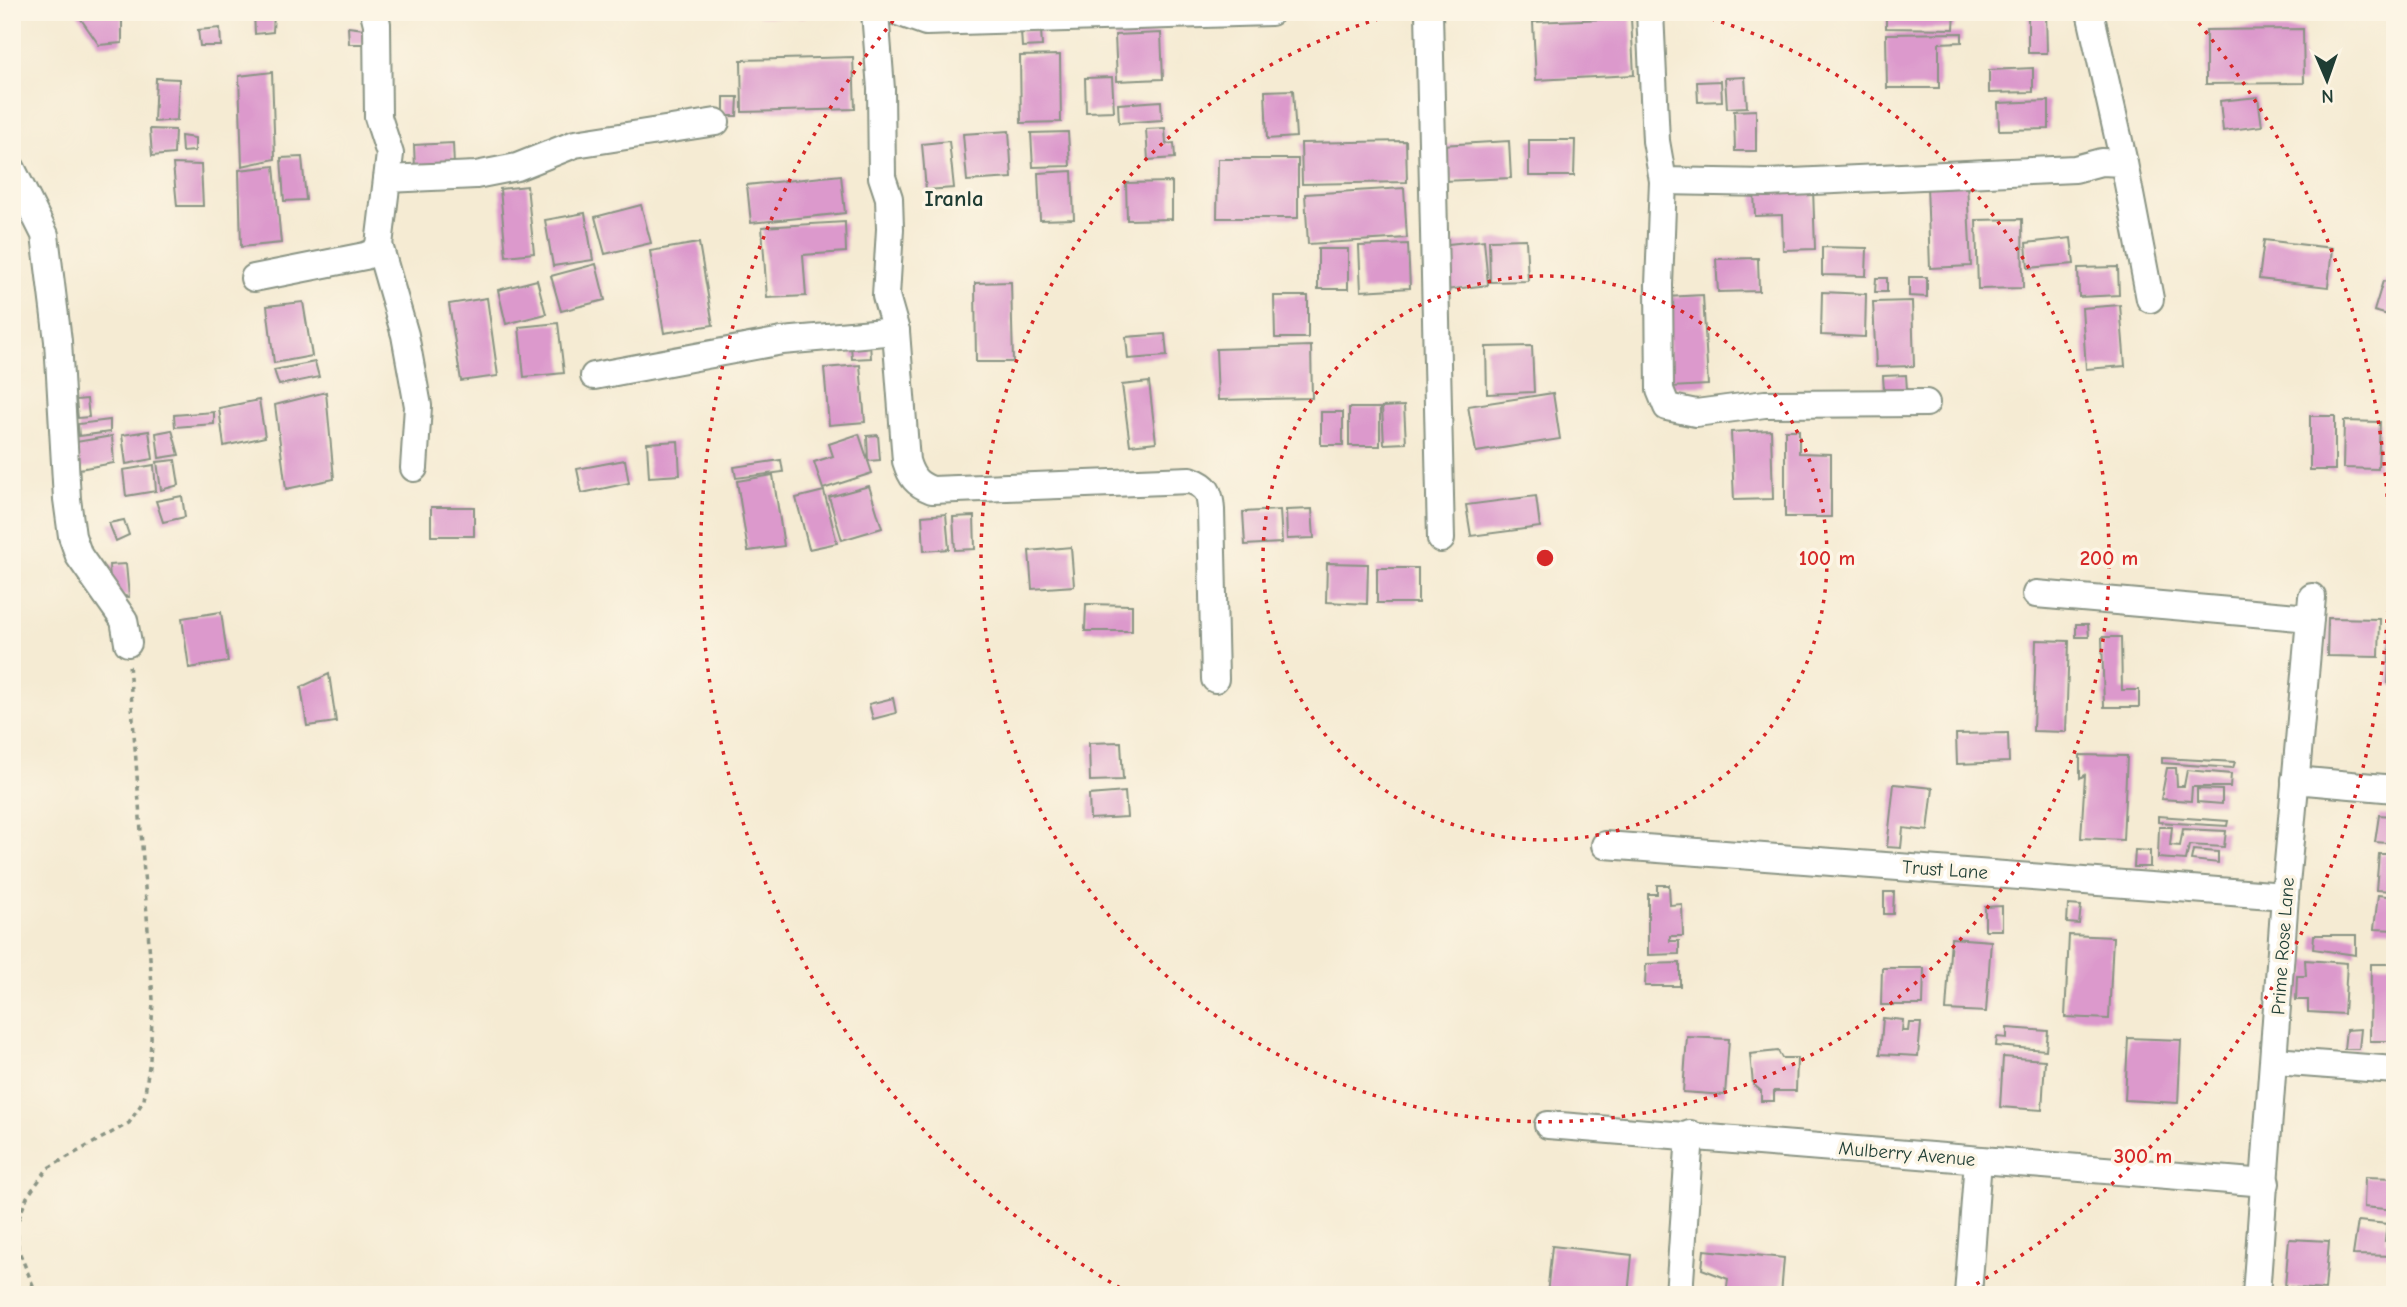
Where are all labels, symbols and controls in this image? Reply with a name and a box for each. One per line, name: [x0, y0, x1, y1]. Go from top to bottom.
north arrow: [2292, 46, 2362, 116]
text: N: [2321, 85, 2334, 107]
district label: Iranla: [924, 185, 984, 212]
centre of rings: [1533, 546, 1557, 570]
text: 100 m: [1799, 546, 1855, 570]
text: 200 m: [2080, 546, 2138, 570]
street label: Trust Lane: [1901, 856, 1989, 884]
street label: Prime Rose Lane: [2267, 876, 2299, 1016]
street label: Mulberry Avenue: [1838, 1137, 1976, 1171]
text: 300 m: [2114, 1144, 2172, 1168]

